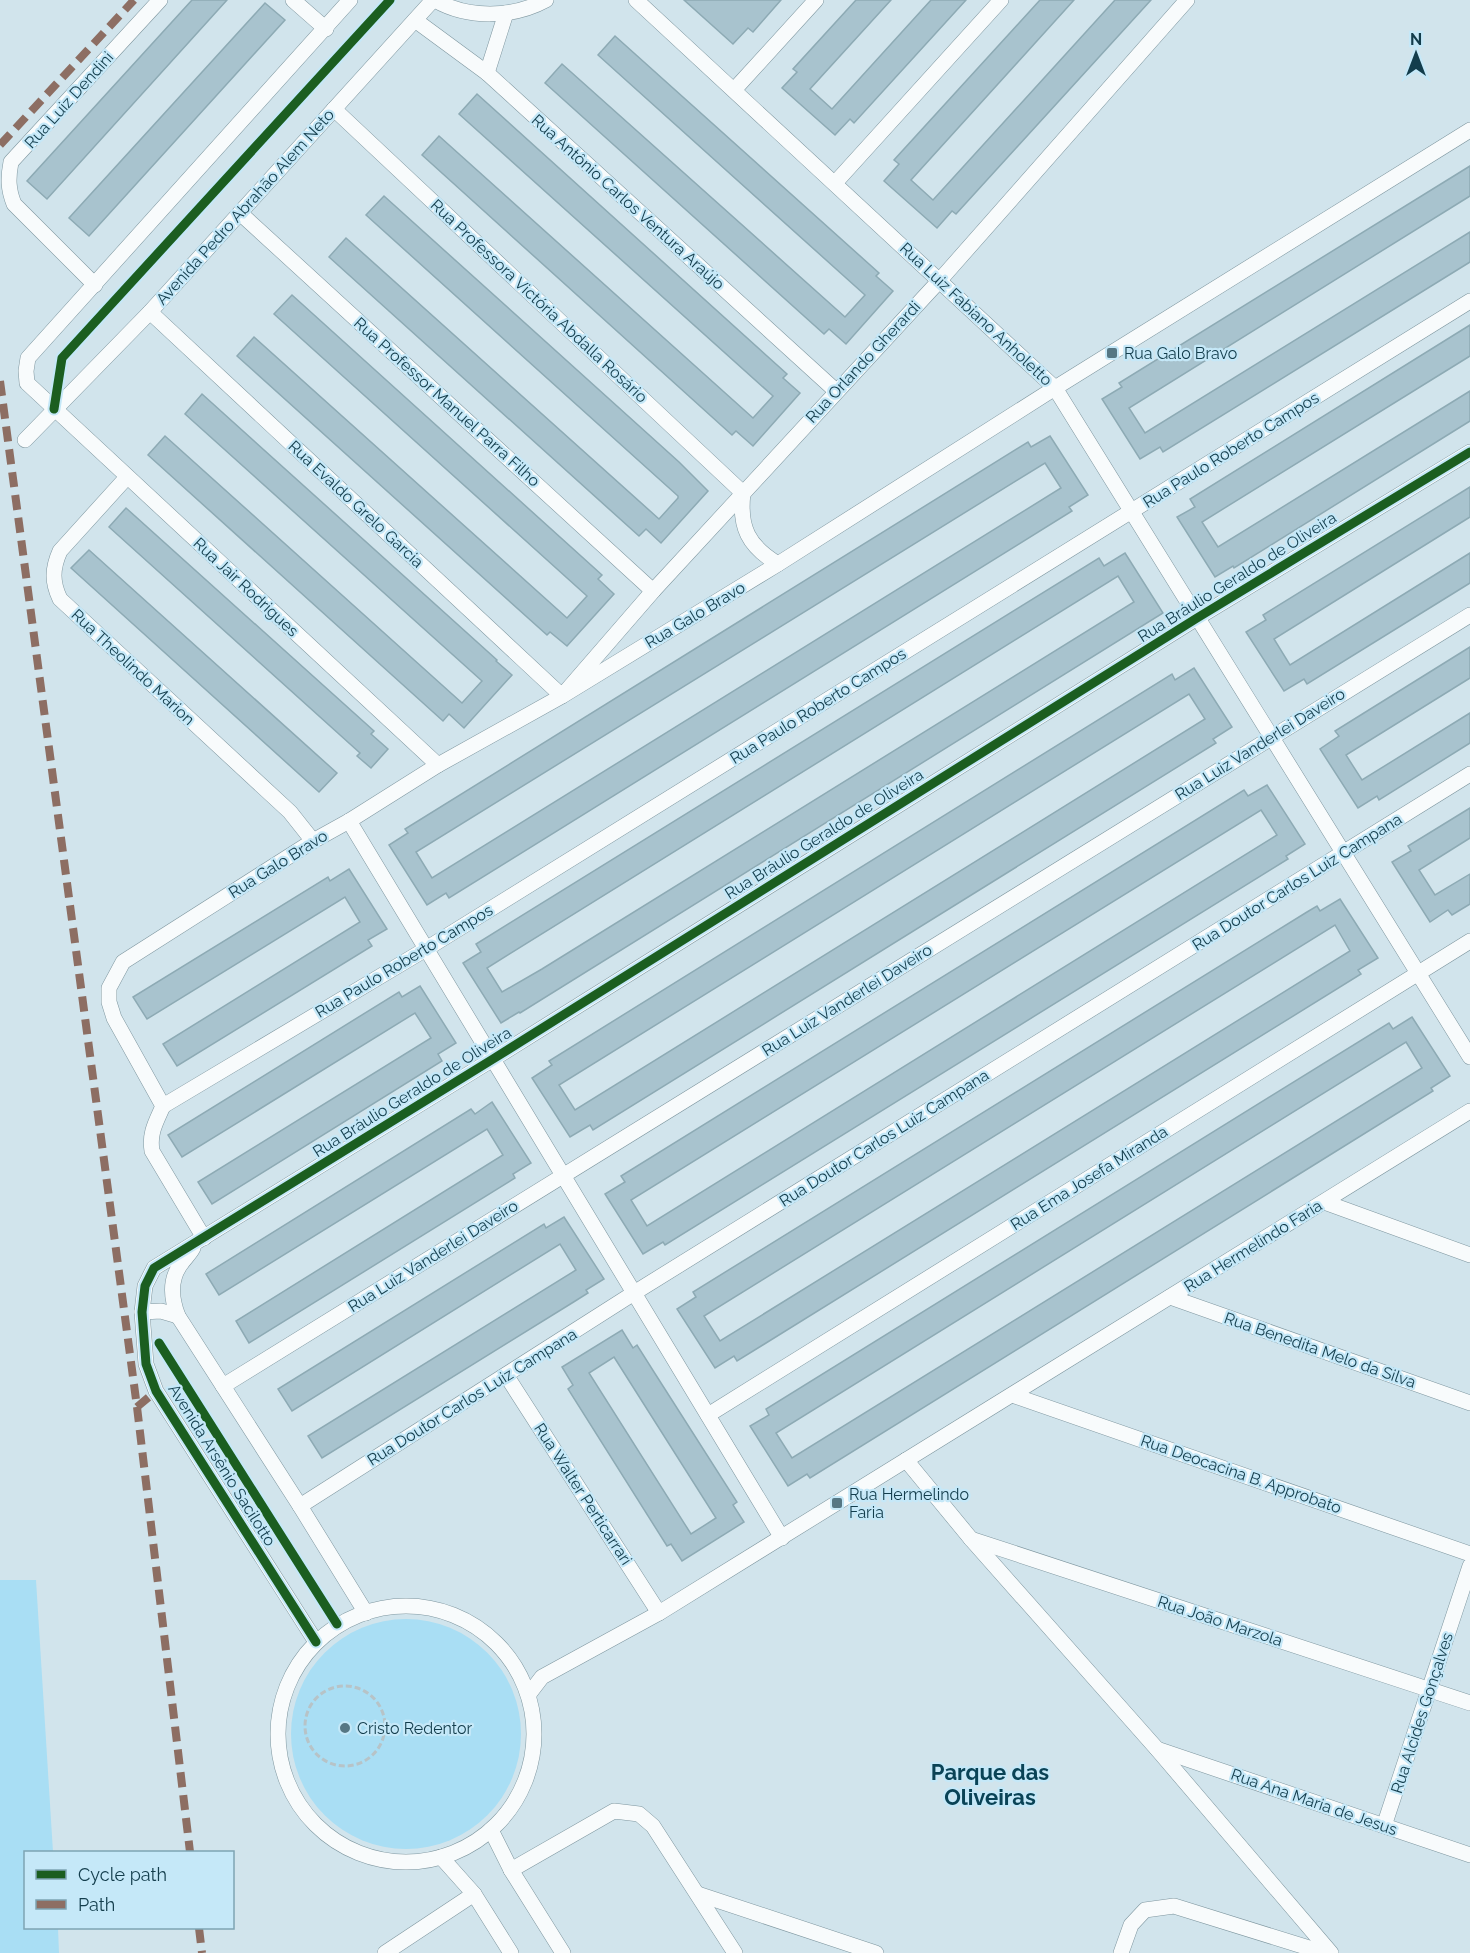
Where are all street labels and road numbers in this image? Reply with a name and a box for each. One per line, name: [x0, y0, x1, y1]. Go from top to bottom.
street label: Rua Luiz Dendini: [21, 48, 117, 152]
street label: Avenida Pedro Abrahão Alem Neto: [152, 105, 338, 309]
street label: Rua Antônio Carlos Ventura Araújo: [528, 110, 728, 294]
street label: Rua Professora Victória Abdalla Rosário: [427, 195, 651, 407]
street label: Rua Luiz Fabiano Anholetto: [896, 238, 1056, 390]
street label: Rua Orlando Gherardi: [802, 297, 924, 427]
street label: Rua Professor Manuel Parra Filho: [350, 313, 544, 491]
street label: Rua Paulo Roberto Campos: [1140, 388, 1323, 512]
street label: Rua Evaldo Grelo Garcia: [285, 436, 427, 572]
street label: Rua Bráulio Geraldo de Oliveira: [1134, 508, 1340, 646]
street label: Rua Jair Rodrigues: [190, 533, 303, 641]
street label: Rua Galo Bravo: [642, 578, 748, 652]
street label: Rua Theolindo Marion: [67, 605, 199, 729]
street label: Rua Paulo Roberto Campos: [727, 644, 910, 768]
street label: Rua Luiz Vanderlei Daveiro: [1172, 684, 1348, 804]
street label: Rua Bráulio Geraldo de Oliveira: [721, 765, 927, 903]
street label: Rua Doutor Carlos Luiz Campana: [1189, 809, 1405, 955]
street label: Rua Galo Bravo: [225, 826, 331, 902]
street label: Rua Paulo Roberto Campos: [312, 900, 496, 1022]
street label: Rua Luiz Vanderlei Daveiro: [759, 940, 935, 1060]
street label: Rua Bráulio Geraldo de Oliveira: [309, 1023, 515, 1161]
street label: Rua Doutor Carlos Luiz Campana: [776, 1065, 992, 1211]
street label: Rua Ema Josefa Miranda: [1007, 1122, 1171, 1234]
street label: Rua Luiz Vanderlei Daveiro: [345, 1196, 521, 1316]
street label: Rua Hermelindo Faria: [1181, 1196, 1325, 1296]
street label: Rua Benedita Melo da Silva: [1222, 1308, 1418, 1392]
street label: Rua Doutor Carlos Luiz Campana: [364, 1324, 580, 1470]
street label: Avenida Arsênio Sacilotto: [164, 1380, 280, 1550]
street label: Rua Walter Perticarrari: [530, 1420, 636, 1568]
street label: Rua Deocacina B. Approbato: [1138, 1431, 1344, 1517]
street label: Rua João Marzola: [1155, 1592, 1285, 1650]
street label: Rua Alcides Gonçalves: [1387, 1630, 1457, 1796]
street label: Rua Ana Maria de Jesus: [1228, 1765, 1400, 1839]

